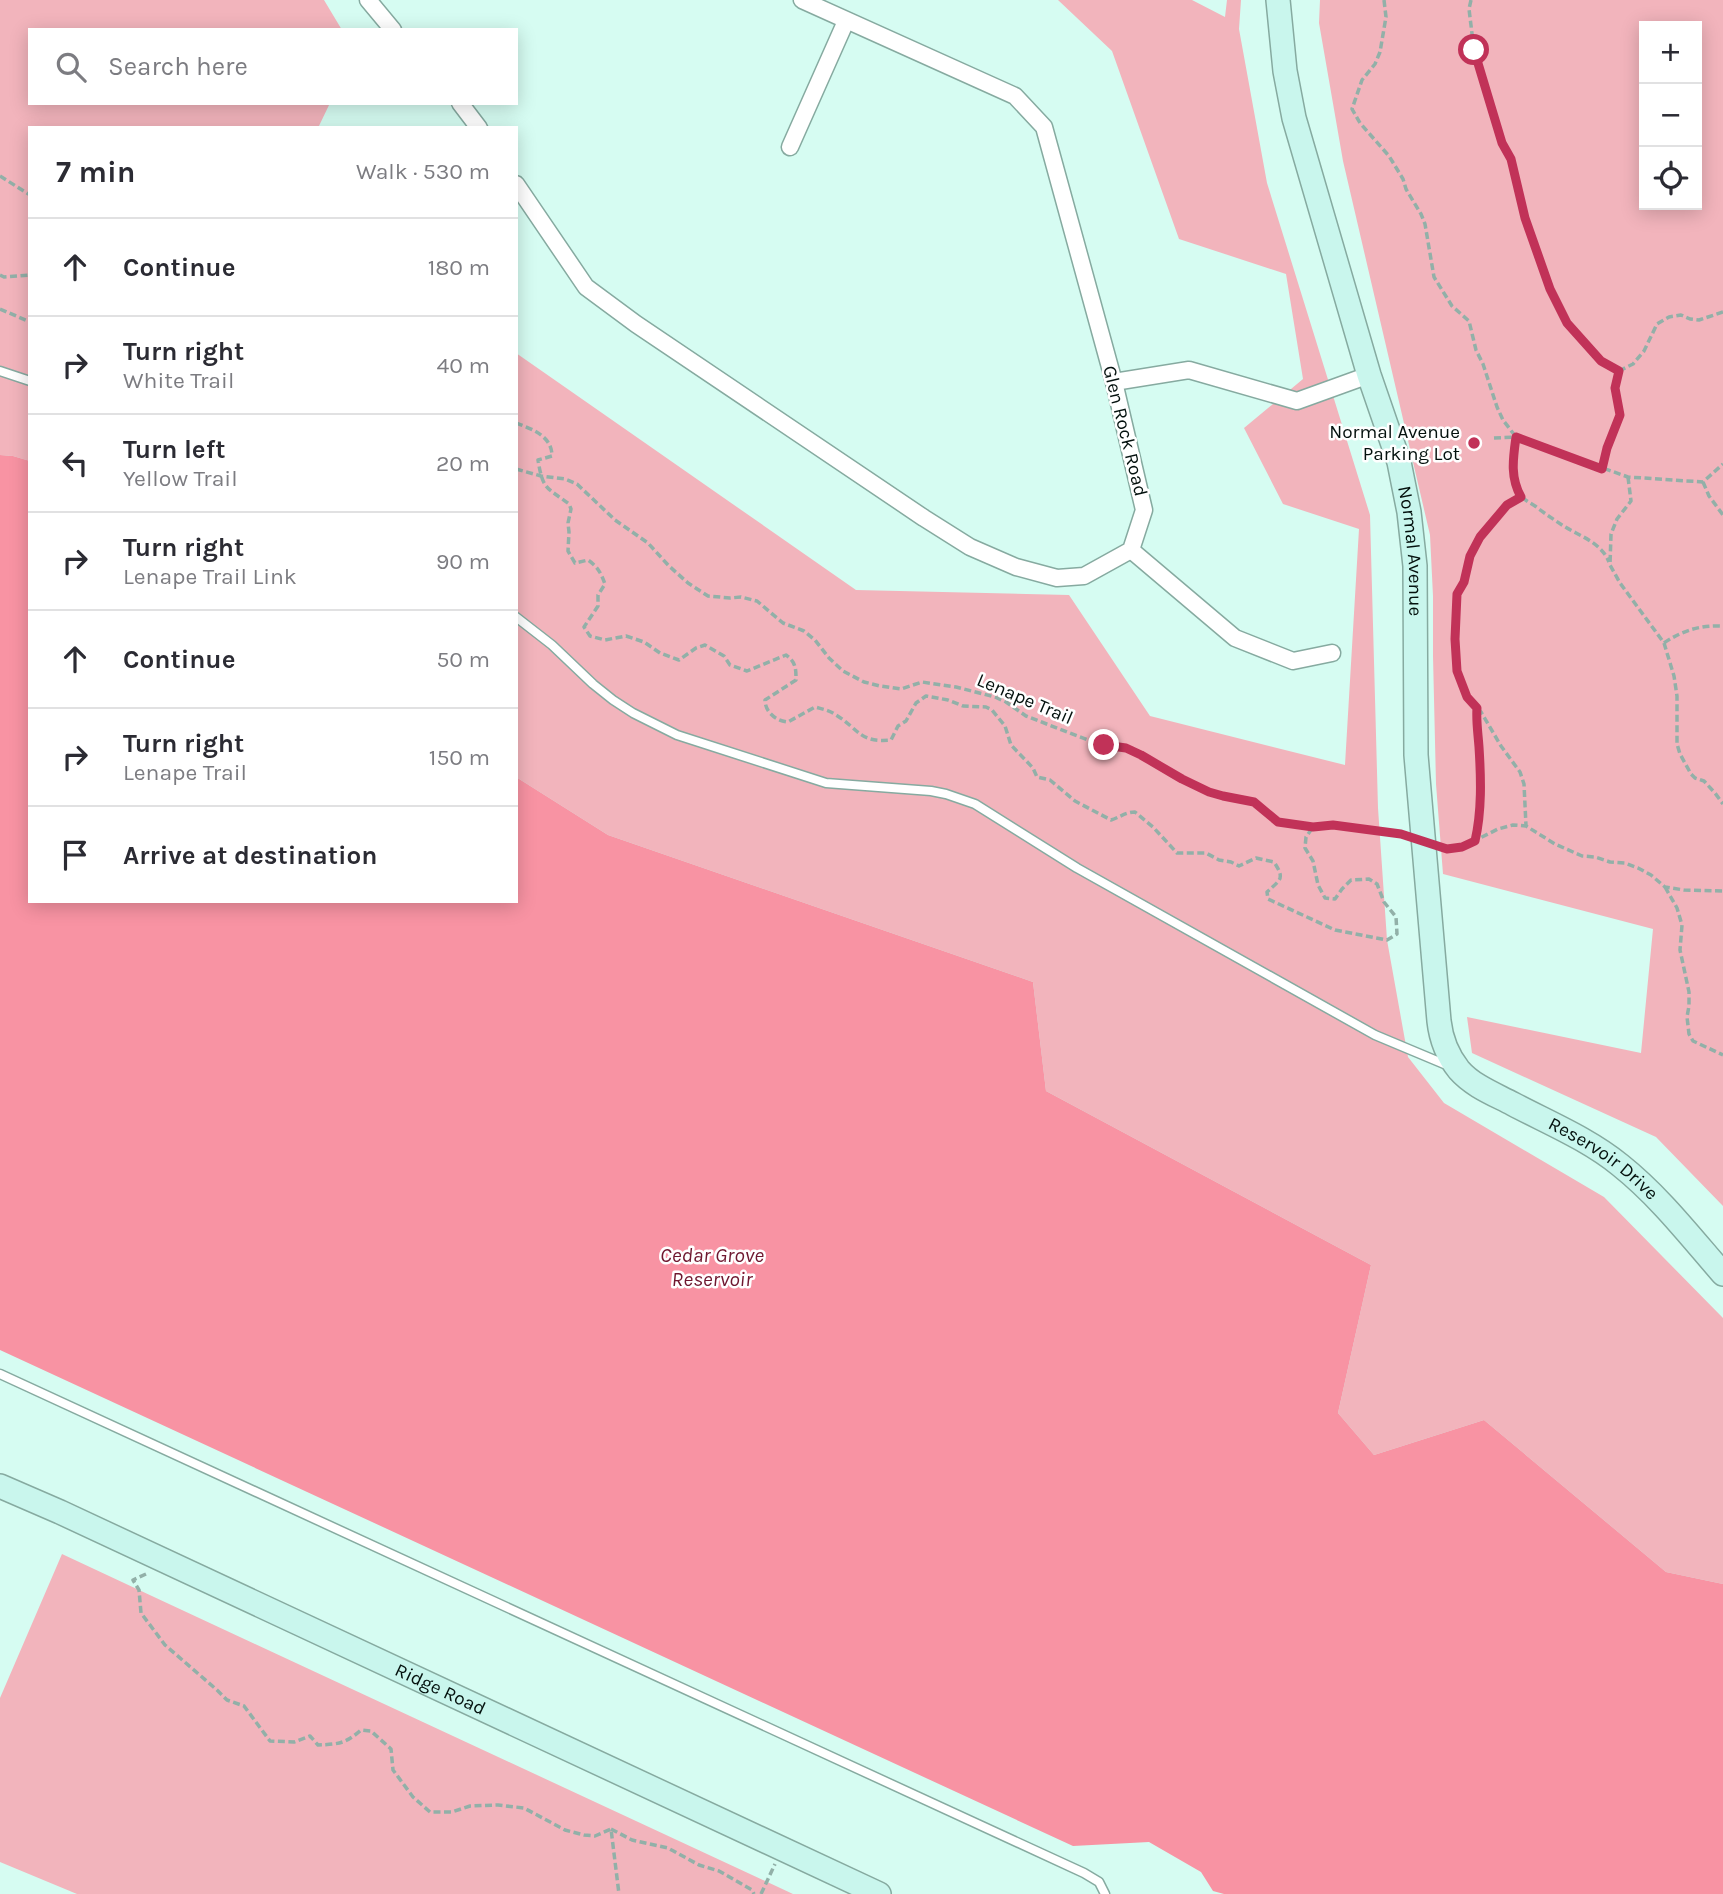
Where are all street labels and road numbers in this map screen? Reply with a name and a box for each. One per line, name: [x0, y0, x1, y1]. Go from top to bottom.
street label: Glen Rock Road: [1098, 363, 1152, 499]
street label: Normal Avenue: [1393, 484, 1426, 616]
street label: Lenape Trail: [974, 669, 1076, 729]
street label: Reservoir Drive: [1545, 1113, 1663, 1205]
street label: Ridge Road: [392, 1659, 489, 1720]

